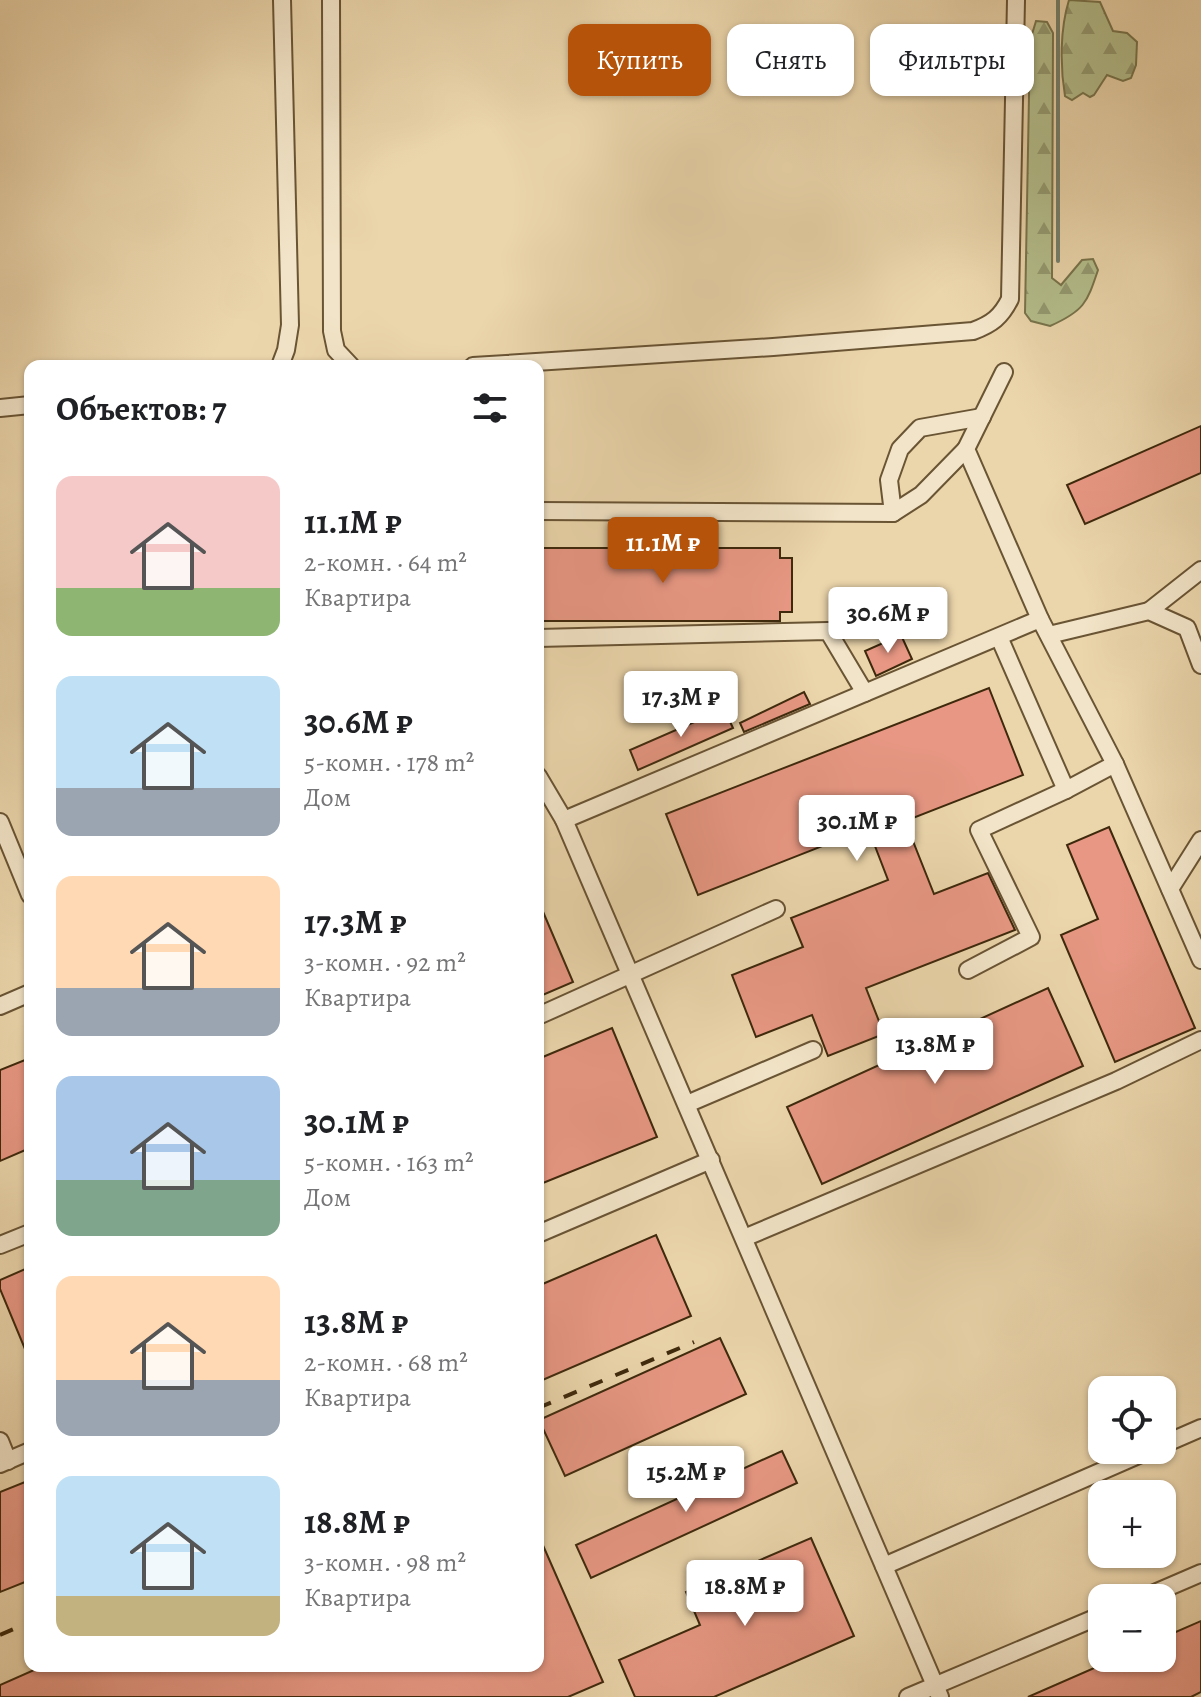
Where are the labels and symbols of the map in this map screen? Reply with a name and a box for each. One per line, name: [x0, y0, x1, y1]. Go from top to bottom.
pin: 11.1M ₽: [589, 517, 737, 585]
pin: 30.6M ₽: [814, 587, 962, 655]
pin: 17.3M ₽: [607, 671, 755, 739]
pin: 30.1M ₽: [783, 795, 931, 863]
pin: 13.8M ₽: [861, 1018, 1009, 1086]
pin: 15.2M ₽: [612, 1446, 760, 1514]
pin: 18.8M ₽: [671, 1560, 819, 1628]

